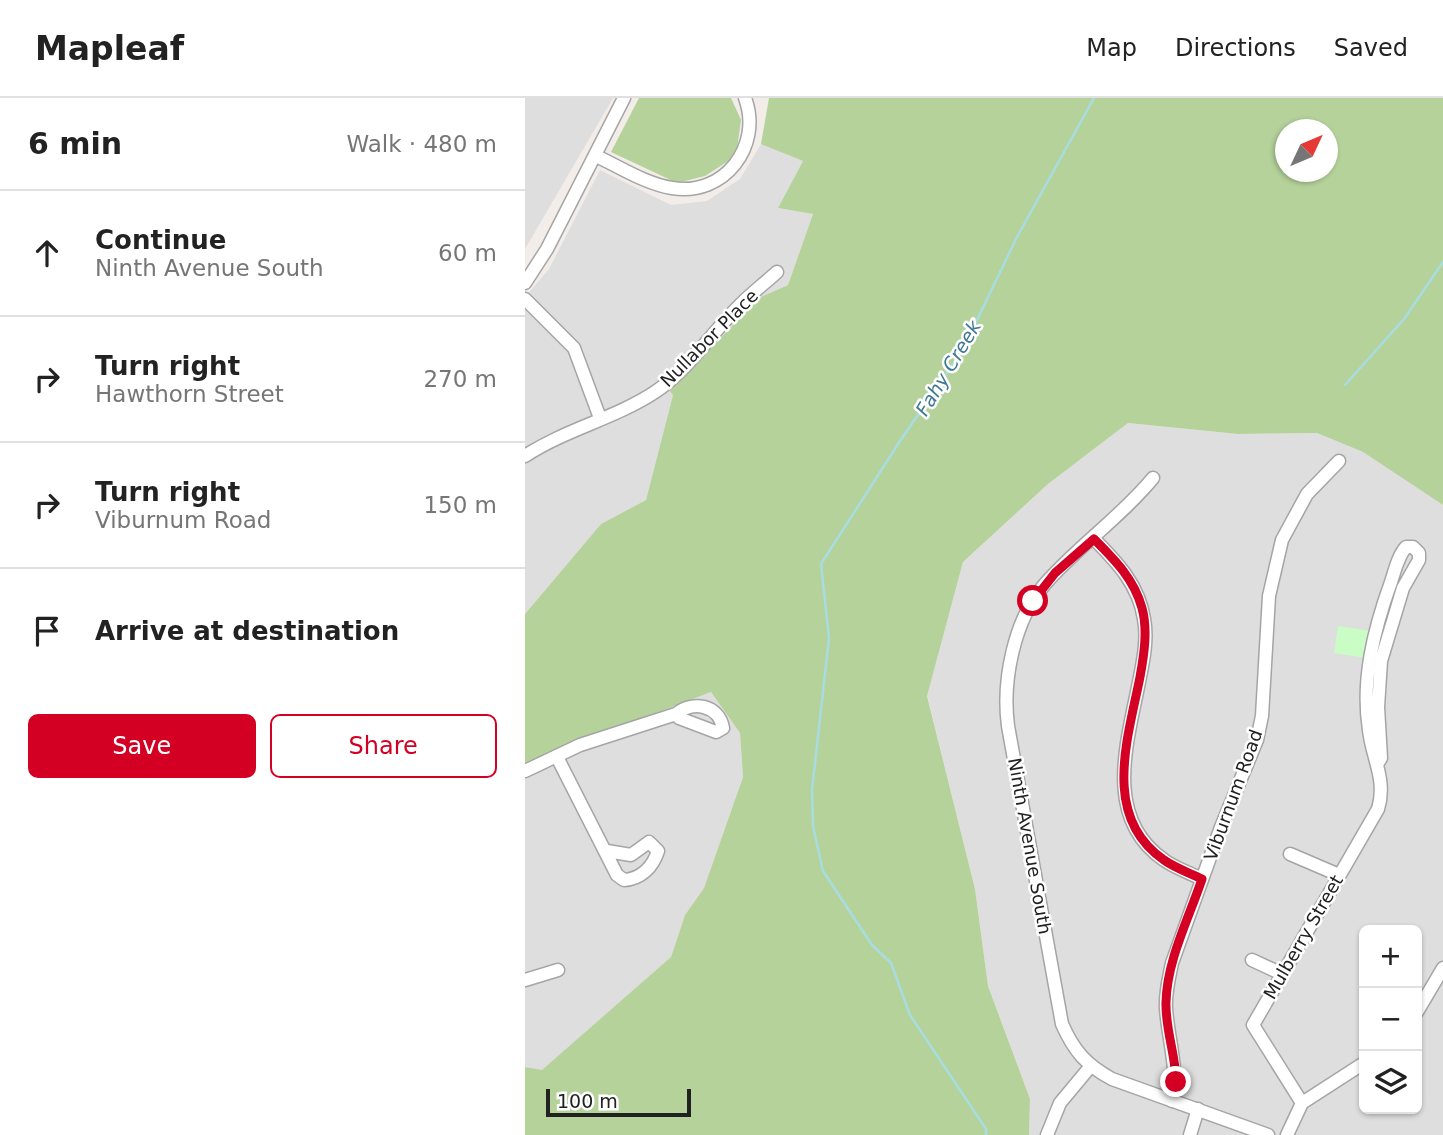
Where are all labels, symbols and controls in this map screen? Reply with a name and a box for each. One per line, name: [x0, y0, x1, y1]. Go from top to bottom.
text: Mapleaf: [35, 29, 184, 68]
text: Map: [1086, 34, 1137, 62]
text: Directions: [1175, 34, 1296, 62]
text: Saved: [1334, 34, 1408, 62]
north arrow: [1275, 119, 1338, 182]
text: 6 min: [28, 126, 122, 161]
text: Walk · 480 m: [346, 131, 497, 157]
text: Continue: [95, 225, 226, 255]
icon: ahead: [28, 234, 66, 272]
text: 60 m: [438, 240, 497, 266]
text: Ninth Avenue South: [95, 255, 324, 281]
street label: Nullabor Place: [656, 285, 762, 391]
water label: Fahy Creek: [911, 315, 986, 420]
text: Turn right: [95, 351, 240, 381]
icon: right: [28, 360, 66, 398]
text: 270 m: [423, 366, 497, 392]
text: Hawthorn Street: [95, 381, 284, 407]
text: Turn right: [95, 477, 240, 507]
icon: right: [28, 486, 66, 524]
text: 150 m: [423, 492, 497, 518]
text: Viburnum Road: [95, 507, 271, 533]
route start: [1017, 585, 1048, 616]
icon: arrive: [28, 612, 66, 650]
text: Arrive at destination: [95, 616, 399, 646]
button: Save: [28, 714, 256, 778]
button: Share: [270, 714, 497, 778]
street label: Viburnum Road: [1200, 727, 1266, 863]
street label: Ninth Avenue South: [1004, 756, 1056, 936]
street label: Mulberry Street: [1259, 871, 1347, 1003]
map controls: [1359, 925, 1422, 1114]
button: +: [1359, 925, 1422, 988]
button: −: [1359, 988, 1422, 1051]
button: layers: [1359, 1051, 1422, 1114]
route end: [1160, 1066, 1191, 1097]
scale bar: [546, 1086, 691, 1118]
text: 100 m: [557, 1090, 618, 1112]

